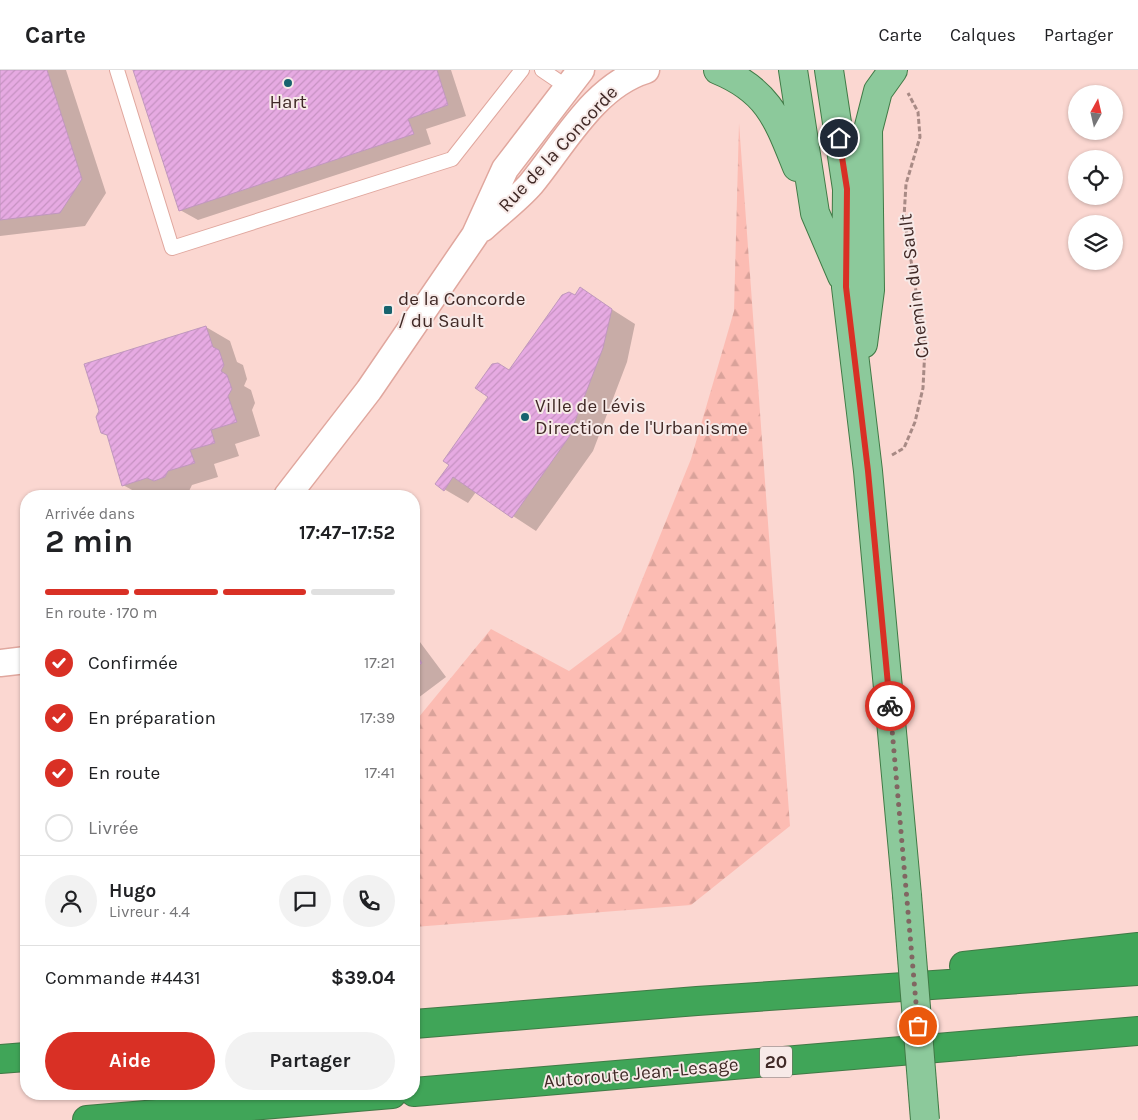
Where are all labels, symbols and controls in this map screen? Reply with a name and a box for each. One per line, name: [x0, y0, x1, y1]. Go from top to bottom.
text: Carte: [25, 21, 86, 49]
text: Carte: [878, 24, 922, 46]
text: Calques: [950, 24, 1016, 46]
text: Partager: [1044, 24, 1113, 46]
marker: Hart: [282, 77, 294, 89]
street label: Rue de la Concorde: [494, 81, 622, 217]
north arrow: [1068, 85, 1122, 140]
map controls: [1068, 85, 1123, 270]
place label: Hart: [269, 91, 307, 113]
pin: [818, 117, 860, 159]
icon: home: [825, 124, 853, 152]
button: locate: [1068, 150, 1123, 205]
street label: Chemin du Sault: [894, 212, 934, 360]
button: layers: [1068, 215, 1123, 270]
place label: de la Concorde / du Sault: [398, 288, 525, 332]
marker: de la Concorde / du Sault: [382, 304, 394, 316]
place label: Ville de Lévis Direction de l'Urbanisme: [535, 395, 748, 439]
marker: Ville de Lévis Direction de l'Urbanisme: [519, 411, 531, 423]
text: Arrivée dans: [45, 504, 135, 523]
text: 17:47–17:52: [299, 522, 395, 544]
text: 2 min: [45, 523, 133, 560]
text: En route · 170 m: [45, 603, 157, 622]
icon: check: [45, 649, 73, 677]
text: Confirmée: [88, 652, 178, 674]
text: 17:21: [364, 653, 395, 672]
courier: [865, 681, 915, 731]
icon: bike: [876, 692, 904, 720]
icon: check: [45, 704, 73, 732]
text: En préparation: [88, 707, 216, 729]
text: 17:39: [360, 708, 395, 727]
icon: check: [45, 759, 73, 787]
text: En route: [88, 762, 160, 784]
text: 17:41: [364, 763, 395, 782]
text: Livrée: [88, 817, 138, 839]
button: person: [45, 875, 97, 927]
button: chat: [279, 875, 331, 927]
button: phone: [343, 875, 395, 927]
text: Hugo: [109, 880, 156, 902]
text: Livreur · 4.4: [109, 902, 190, 921]
text: Commande #4431: [45, 967, 201, 989]
text: $39.04: [331, 967, 395, 989]
pin: [897, 1005, 939, 1047]
icon: bag: [904, 1012, 932, 1040]
button: Aide: [45, 1032, 215, 1090]
button: Partager: [225, 1032, 395, 1090]
road number: 20: [760, 1046, 792, 1078]
street label: Autoroute Jean-Lesage: [543, 1054, 739, 1092]

